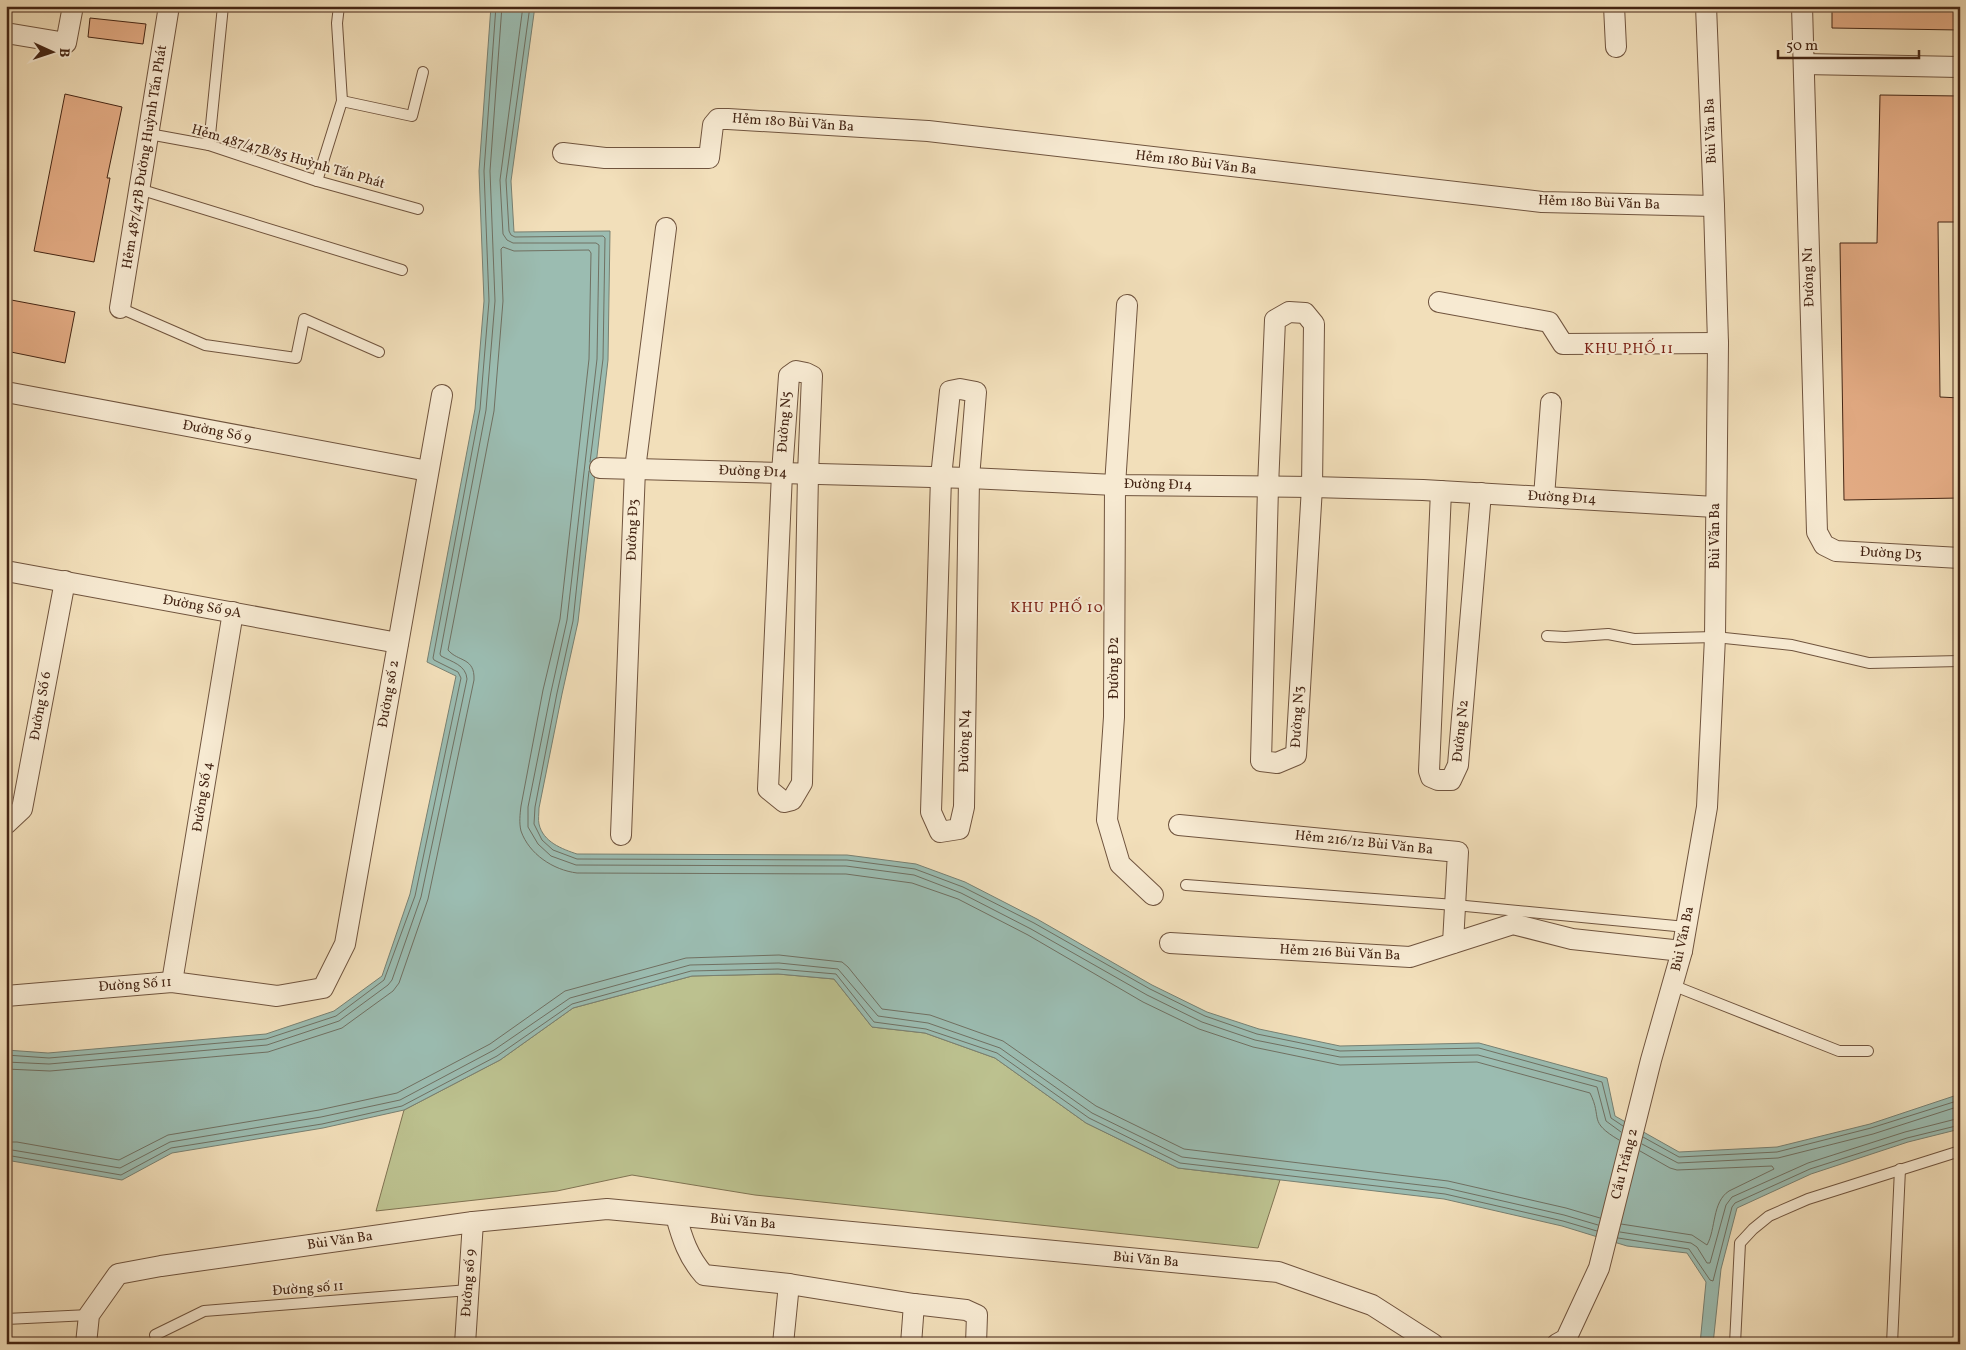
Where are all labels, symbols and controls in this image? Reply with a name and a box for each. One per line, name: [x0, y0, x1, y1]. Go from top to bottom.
north arrow: [28, 28, 78, 78]
scale bar: [1778, 28, 1920, 60]
text: 50 m: [1786, 36, 1818, 57]
street label: Hẻm 487/47B Đường Huỳnh Tấn Phát: [118, 44, 172, 270]
text: B: [54, 47, 73, 58]
street label: Bùi Văn Ba: [1700, 98, 1722, 164]
street label: Hẻm 180 Bùi Văn Ba: [731, 109, 855, 137]
street label: Hẻm 487/47B/85 Huỳnh Tấn Phát: [189, 120, 387, 194]
street label: Hẻm 180 Bùi Văn Ba: [1134, 146, 1258, 180]
street label: Hẻm 180 Bùi Văn Ba: [1538, 191, 1660, 215]
street label: Đường N1: [1798, 246, 1820, 308]
district label: KHU PHỐ 11: [1584, 338, 1674, 360]
street label: Đường N5: [773, 391, 797, 453]
street label: Đường Số 9: [181, 416, 253, 448]
street label: Đường Đ14: [718, 461, 788, 483]
street label: Đường Đ14: [1124, 475, 1192, 495]
street label: Đường Đ14: [1527, 487, 1597, 509]
street label: Đường Đ3: [622, 499, 644, 561]
street label: Bùi Văn Ba: [1706, 503, 1725, 569]
street label: Đường D3: [1860, 543, 1922, 565]
street label: Đường Số 9A: [161, 591, 243, 623]
district label: KHU PHỐ 10: [1010, 597, 1104, 619]
street label: Đường Đ2: [1105, 637, 1124, 699]
street label: Đường số 2: [374, 659, 404, 729]
street label: Đường Số 6: [26, 670, 56, 742]
street label: Đường N3: [1287, 685, 1309, 749]
street label: Đường N2: [1448, 699, 1474, 763]
street label: Đường N4: [955, 709, 975, 773]
street label: Đường Số 4: [188, 760, 218, 834]
street label: Hẻm 216/12 Bùi Văn Ba: [1294, 826, 1434, 860]
street label: Bùi Văn Ba: [1667, 905, 1699, 973]
street label: Hẻm 216 Bùi Văn Ba: [1279, 940, 1401, 966]
street label: Đường Số 11: [98, 973, 172, 997]
street label: Cầu Trắng 2: [1607, 1126, 1643, 1202]
street label: Bùi Văn Ba: [709, 1210, 777, 1234]
street label: Bùi Văn Ba: [306, 1227, 374, 1255]
street label: Đường số 9: [457, 1248, 481, 1318]
street label: Bùi Văn Ba: [1112, 1248, 1180, 1272]
street label: Đường số 11: [272, 1277, 344, 1301]

